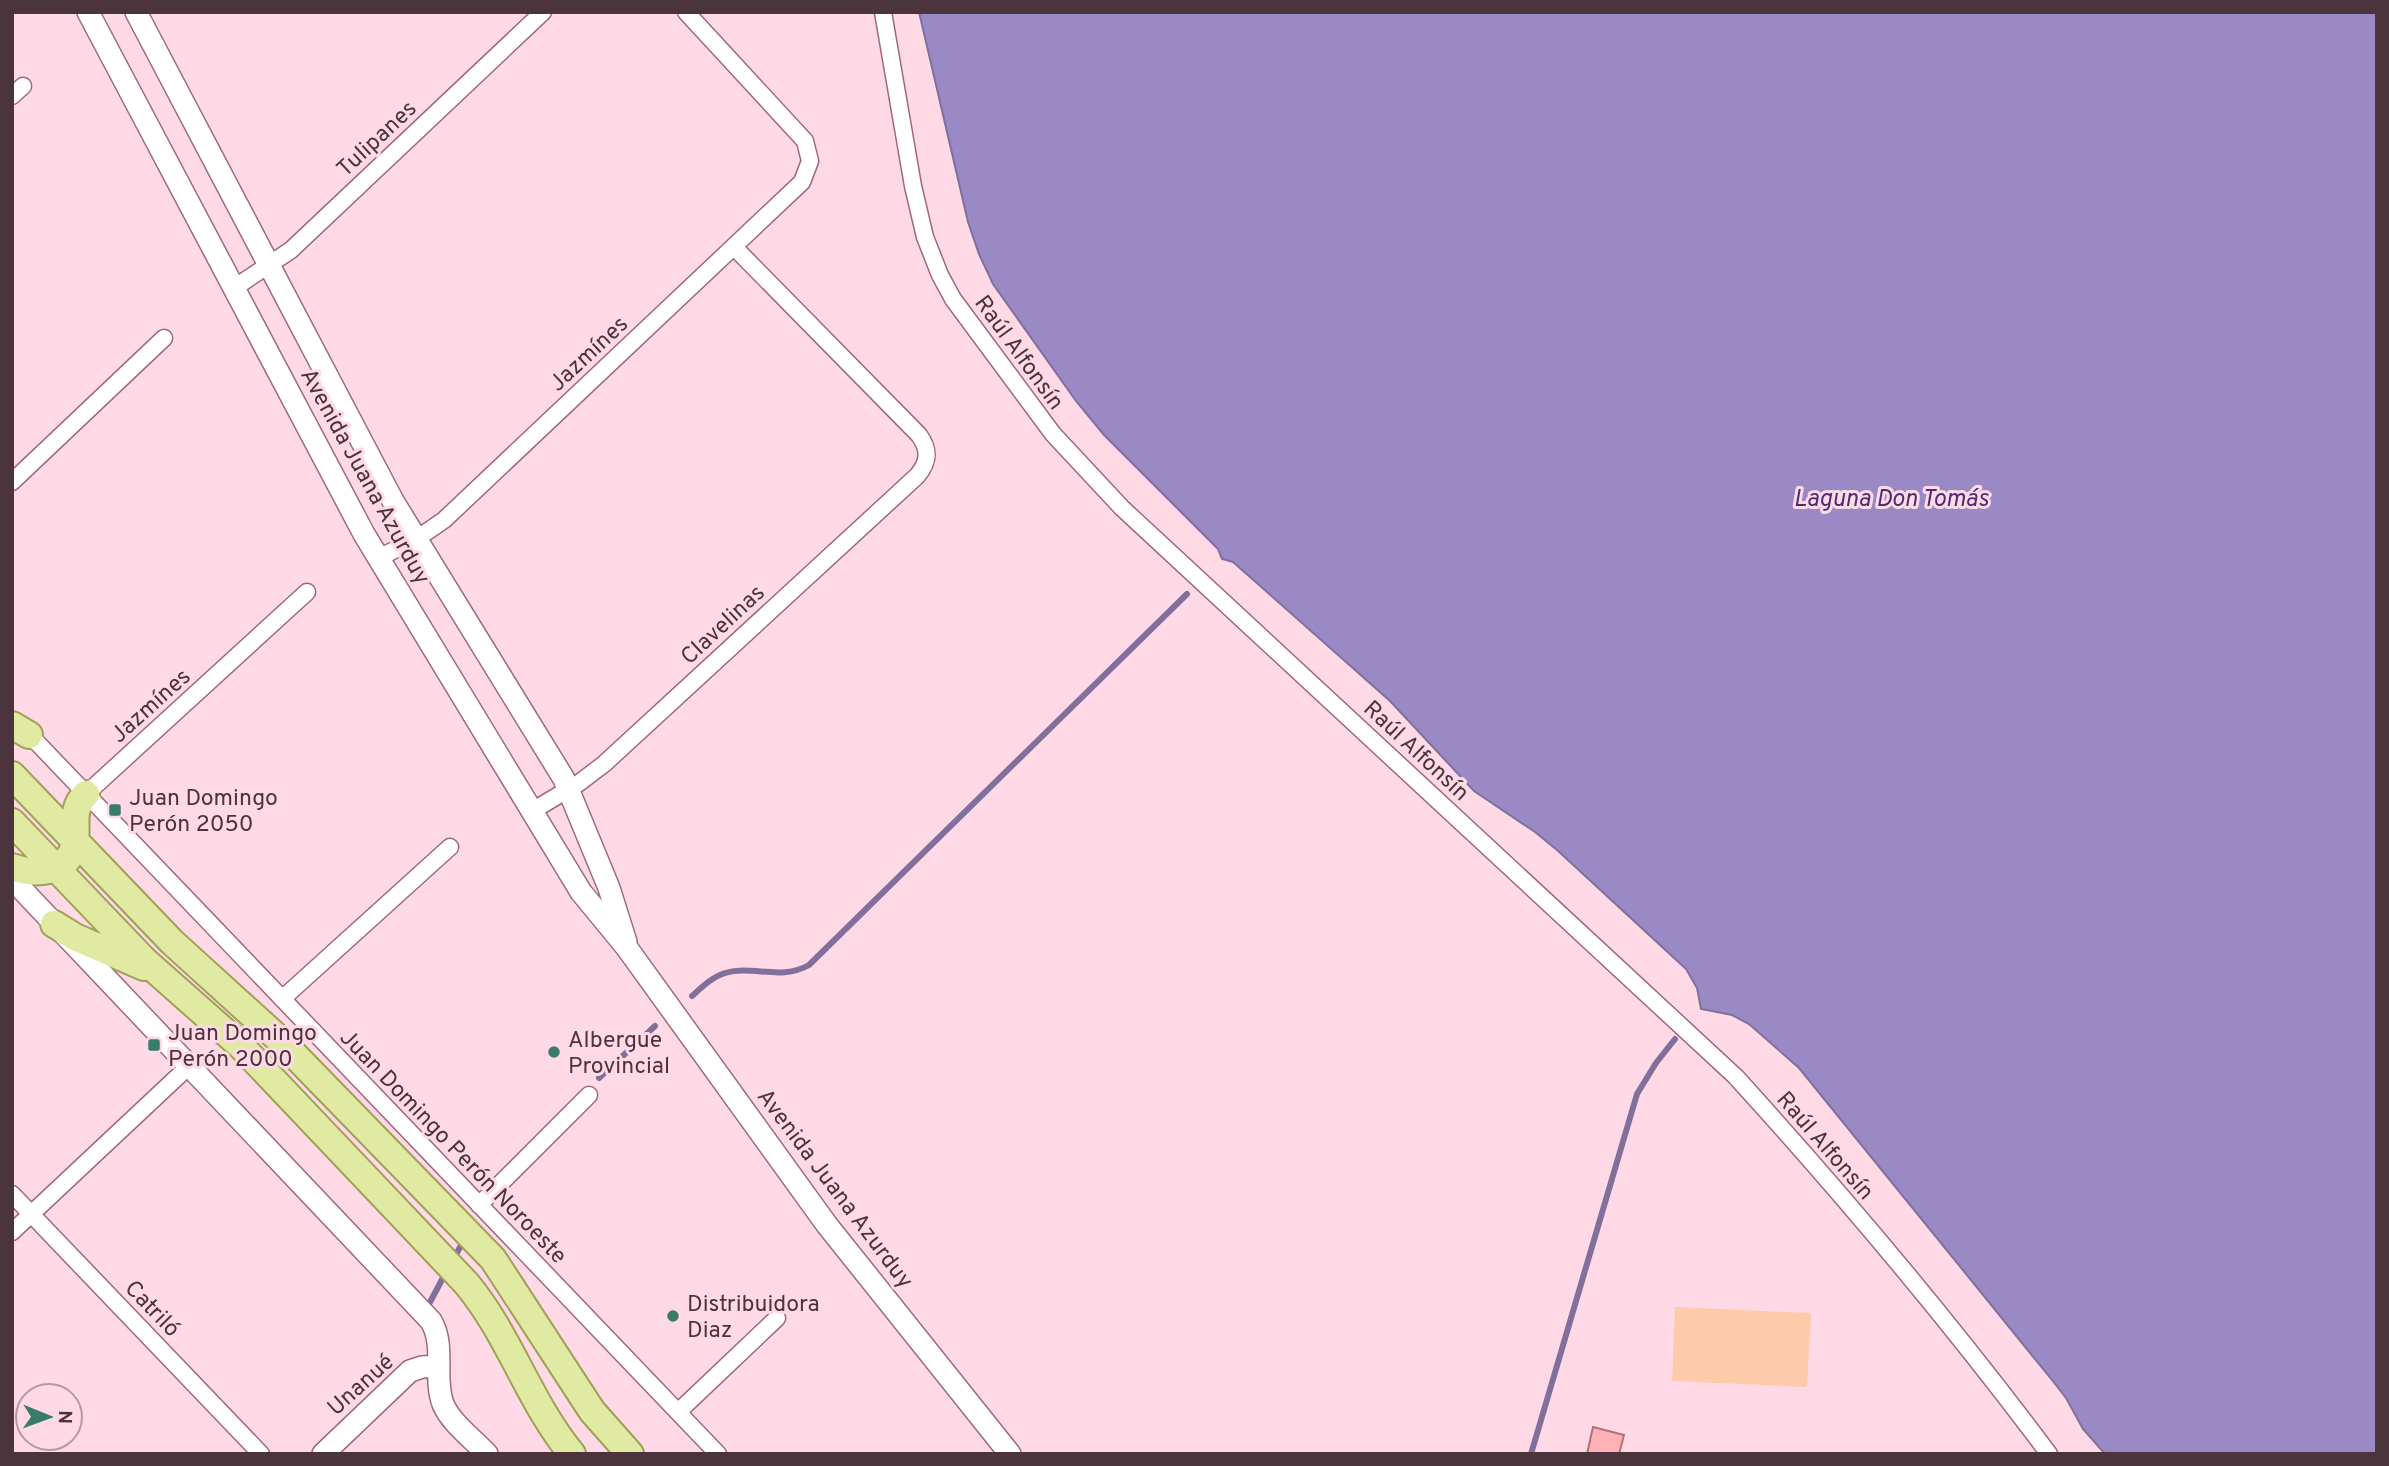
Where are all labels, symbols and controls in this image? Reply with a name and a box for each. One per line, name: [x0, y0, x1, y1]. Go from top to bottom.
street label: Tulipanes: [332, 95, 424, 184]
street label: Raúl Alfonsín: [967, 290, 1069, 416]
street label: Jazmínes: [544, 311, 635, 399]
street label: Avenida Juana Azurduy: [292, 364, 435, 590]
water label: Laguna Don Tomás: [1794, 485, 1990, 515]
street label: Clavelinas: [675, 579, 772, 672]
street label: Jazmínes: [106, 663, 198, 750]
street label: Raúl Alfonsín: [1356, 695, 1474, 808]
place label: Juan Domingo Perón 2050: [129, 785, 278, 840]
marker: Juan Domingo Perón 2050: [107, 802, 123, 818]
place label: Juan Domingo Perón 2000: [168, 1020, 317, 1075]
street label: Juan Domingo Perón Noroeste: [332, 1024, 572, 1271]
place label: Albergue Provincial: [568, 1027, 670, 1082]
marker: Juan Domingo Perón 2000: [146, 1037, 162, 1053]
marker: Albergue Provincial: [546, 1044, 562, 1060]
street label: Avenida Juana Azurduy: [749, 1084, 919, 1295]
street label: Raúl Alfonsín: [1769, 1086, 1879, 1207]
street label: Catriló: [117, 1275, 185, 1344]
place label: Distribuidora Diaz: [687, 1291, 819, 1346]
marker: Distribuidora Diaz: [665, 1308, 681, 1324]
street label: Unanué: [322, 1348, 401, 1423]
north arrow: [14, 1382, 84, 1452]
text: N: [52, 1410, 76, 1424]

